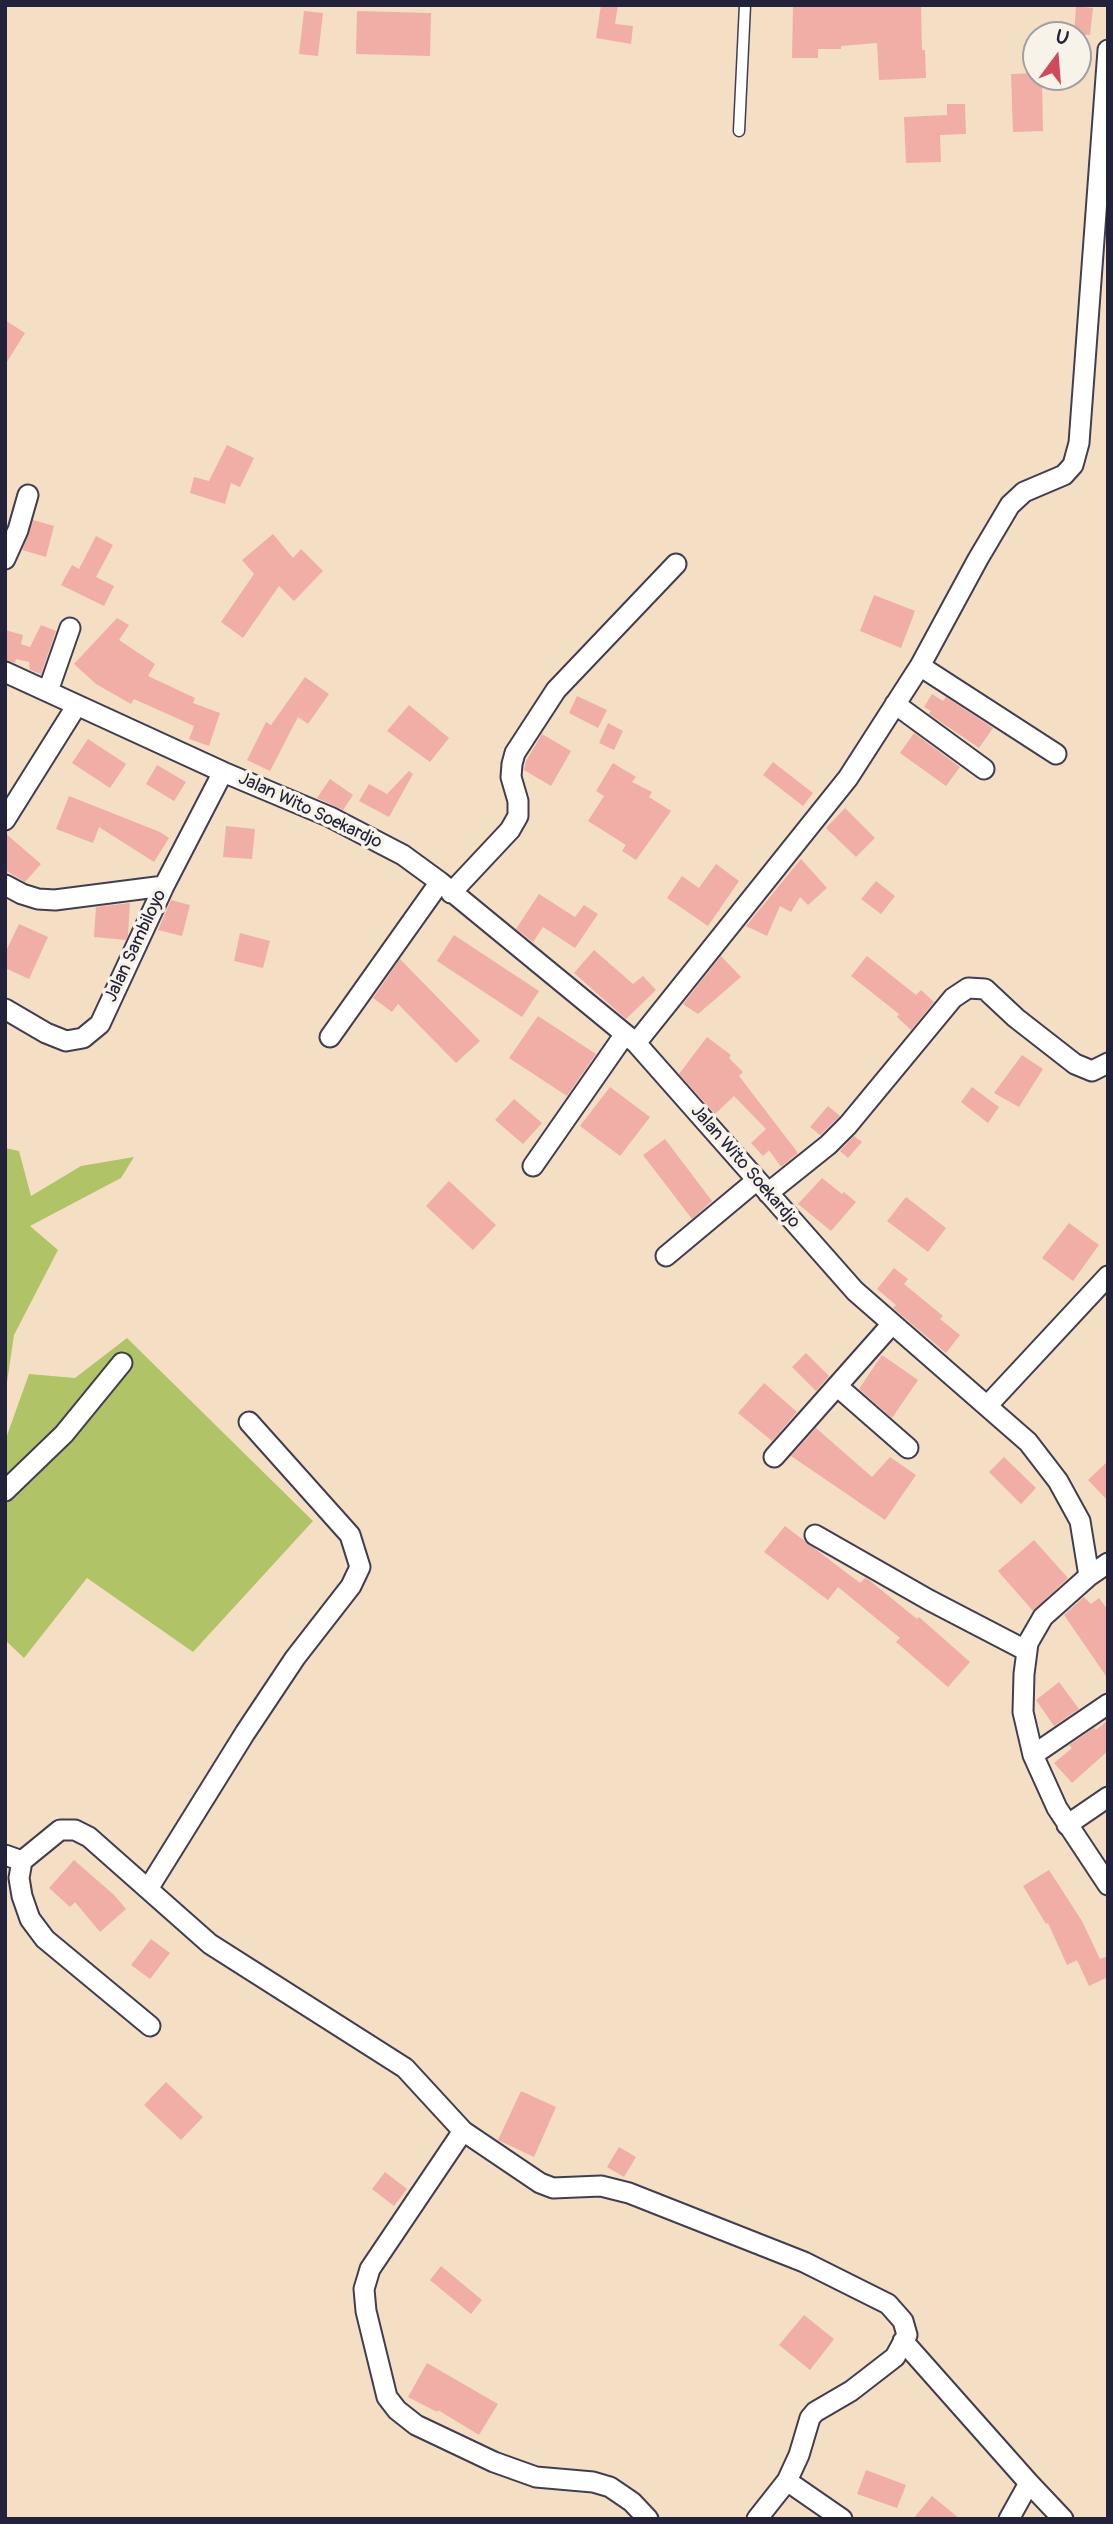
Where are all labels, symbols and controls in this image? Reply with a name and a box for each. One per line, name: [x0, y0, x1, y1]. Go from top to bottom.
north arrow: [1022, 21, 1092, 91]
text: U: [1053, 24, 1072, 51]
street label: Jalan Wito Soekardjo: [235, 768, 385, 854]
street label: Jalan Sambiloyo: [101, 886, 171, 1006]
street label: Jalan Wito Soekardjo: [686, 1101, 804, 1233]

